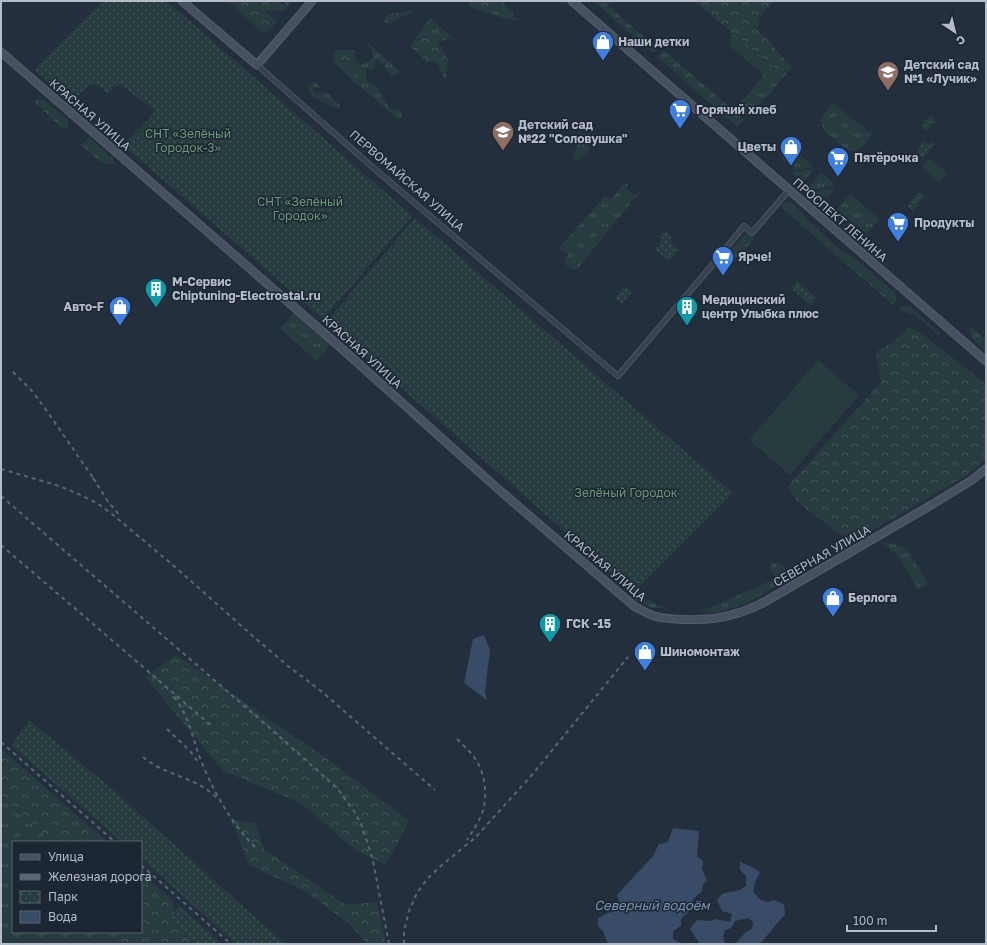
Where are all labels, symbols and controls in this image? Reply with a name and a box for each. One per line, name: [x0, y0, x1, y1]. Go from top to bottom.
north arrow: [935, 12, 975, 52]
shop icon: Наши детки: [590, 29, 616, 62]
text: С: [954, 33, 968, 48]
place label: Наши детки: [618, 34, 689, 49]
place label: Детский сад №1 «Лучик»: [904, 57, 979, 86]
school or university icon: Детский сад №1 «Лучик»: [875, 59, 901, 92]
street label: КРАСНАЯ УЛИЦА: [47, 75, 134, 154]
supermarket icon: Горячий хлеб: [667, 97, 693, 130]
place label: Горячий хлеб: [696, 102, 777, 117]
place label: Детский сад №22 "Соловушка": [518, 117, 628, 146]
school or university icon: Детский сад №22 "Соловушка": [490, 119, 516, 152]
park label: СНТ «Зелёный Городок-3»: [145, 126, 231, 155]
street label: ПЕРВОМАЙСКАЯ УЛИЦА: [347, 127, 468, 235]
shop icon: Цветы: [778, 134, 804, 167]
place label: Цветы: [737, 139, 776, 154]
supermarket icon: Пятёрочка: [825, 145, 851, 178]
place label: Пятёрочка: [854, 150, 919, 165]
street label: ПРОСПЕКТ ЛЕНИНА: [790, 174, 891, 265]
park label: СНТ «Зелёный Городок»: [257, 194, 343, 223]
supermarket icon: Продукты: [885, 210, 911, 243]
place label: Продукты: [914, 215, 974, 230]
supermarket icon: Ярче!: [710, 244, 736, 277]
place label: Ярче!: [738, 249, 772, 264]
place label: M-Сервис Chiptuning-Electrostal.ru: [172, 274, 321, 303]
building icon: M-Сервис Chiptuning-Electrostal.ru: [143, 276, 169, 309]
place label: Медицинский центр Улыбка плюс: [702, 292, 819, 321]
shop icon: Авто-F: [107, 294, 133, 327]
building icon: Медицинский центр Улыбка плюс: [674, 294, 700, 327]
place label: Авто-F: [64, 299, 104, 314]
street label: КРАСНАЯ УЛИЦА: [319, 312, 405, 391]
park label: Зелёный Городок: [574, 485, 678, 500]
street label: СЕВЕРНАЯ УЛИЦА: [771, 522, 873, 589]
street label: КРАСНАЯ УЛИЦА: [561, 527, 649, 604]
shop icon: Берлога: [820, 585, 846, 618]
place label: Берлога: [848, 590, 897, 605]
building icon: ГСК -15: [537, 611, 563, 644]
place label: ГСК -15: [566, 616, 611, 631]
shop icon: Шиномонтаж: [632, 639, 658, 672]
place label: Шиномонтаж: [660, 644, 740, 659]
legend: [12, 841, 142, 933]
text: Улица: [48, 849, 84, 864]
text: Железная дорога: [48, 869, 151, 884]
text: Парк: [48, 889, 78, 904]
water label: Северный водоём: [594, 897, 711, 913]
scale bar: [847, 907, 936, 933]
text: Вода: [48, 909, 77, 924]
text: 100 m: [853, 913, 887, 928]

